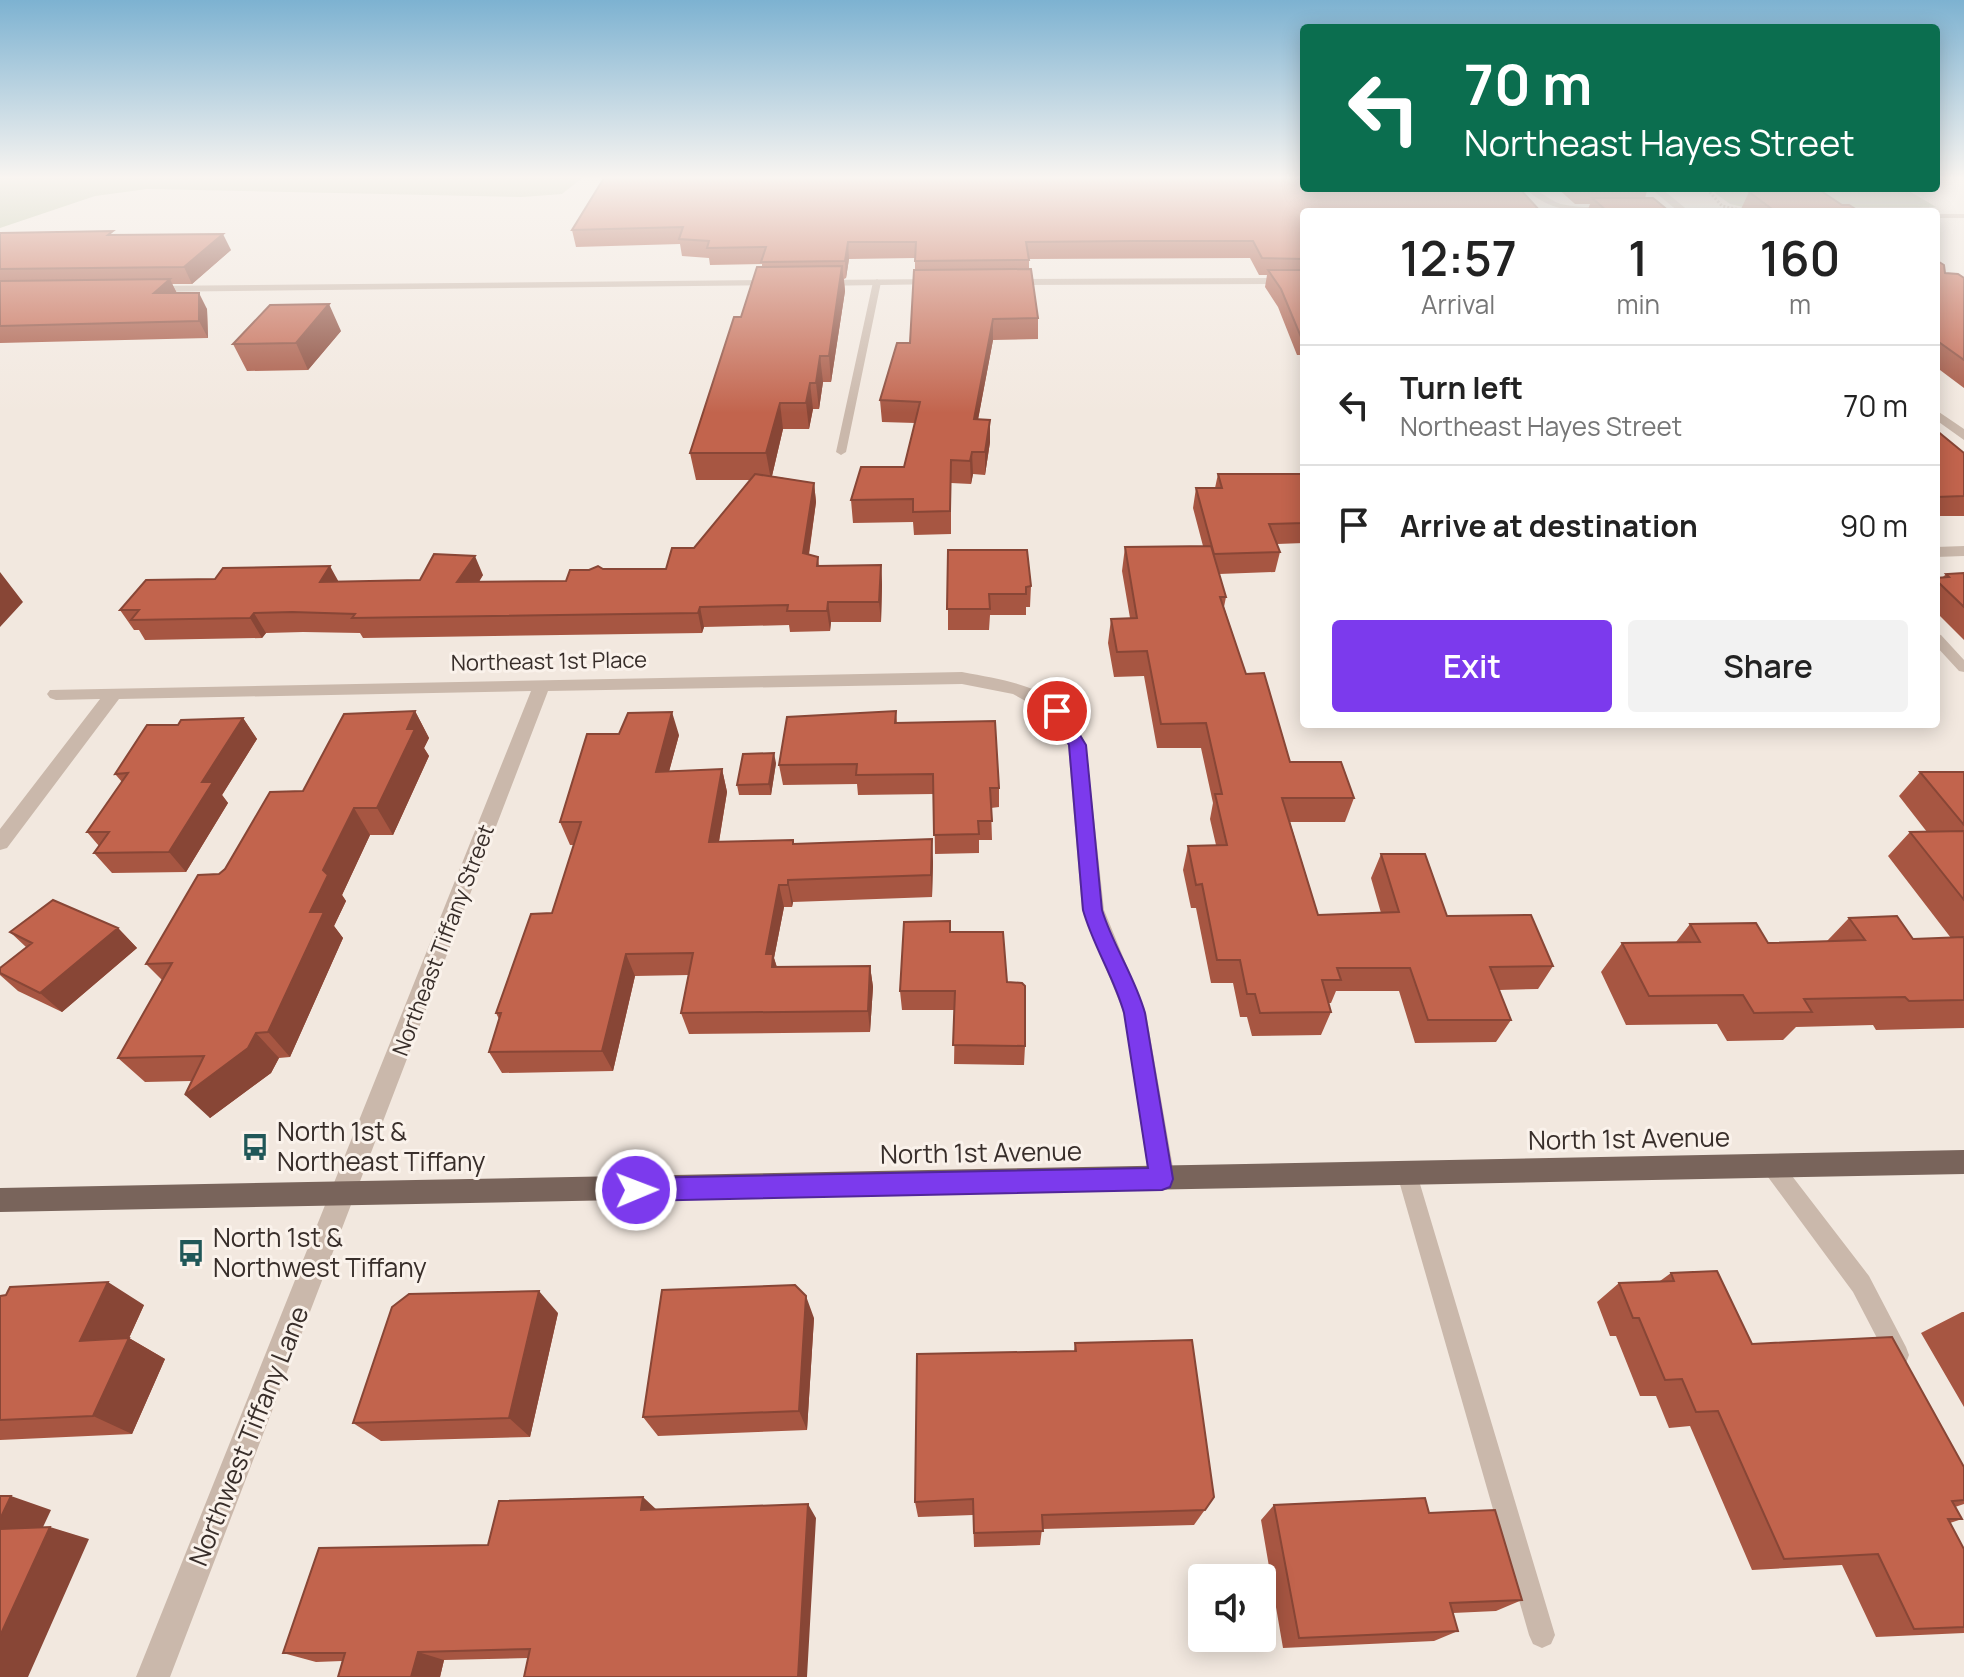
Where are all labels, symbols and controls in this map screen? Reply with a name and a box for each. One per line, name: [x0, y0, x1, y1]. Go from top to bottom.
text: 70 m: [1464, 45, 1592, 122]
icon: left: [1332, 56, 1436, 160]
text: Northeast Hayes Street: [1464, 118, 1855, 167]
text: 12:57: [1400, 225, 1517, 290]
text: 1: [1628, 225, 1648, 290]
text: 160: [1760, 225, 1840, 290]
text: Arrival: [1421, 286, 1495, 322]
text: min: [1616, 286, 1660, 322]
text: m: [1789, 286, 1811, 322]
text: Turn left: [1400, 367, 1523, 408]
icon: left: [1332, 383, 1376, 427]
text: 70 m: [1843, 385, 1908, 426]
text: Northeast Hayes Street: [1400, 408, 1682, 444]
icon: arrive: [1332, 503, 1376, 547]
text: Arrive at destination: [1400, 505, 1698, 546]
text: 90 m: [1840, 505, 1908, 546]
button: Exit: [1332, 620, 1612, 712]
button: Share: [1628, 620, 1908, 712]
street label: Northeast 1st Place: [451, 644, 647, 678]
pin: [1023, 677, 1091, 745]
icon: arrive: [1035, 689, 1079, 733]
street label: Northeast Tiffany Street: [385, 820, 501, 1060]
place label: North 1st & Northeast Tiffany: [277, 1113, 486, 1179]
street label: North 1st Avenue: [1528, 1118, 1730, 1158]
bus stop icon: North 1st & Northeast Tiffany: [240, 1132, 270, 1162]
street label: North 1st Avenue: [880, 1132, 1082, 1172]
position arrow: [594, 1148, 678, 1232]
place label: North 1st & Northwest Tiffany: [213, 1219, 427, 1285]
bus stop icon: North 1st & Northwest Tiffany: [176, 1238, 206, 1268]
street label: Northwest Tiffany Lane: [179, 1300, 317, 1571]
map controls: [1188, 1564, 1276, 1652]
button: sound: [1188, 1564, 1276, 1652]

